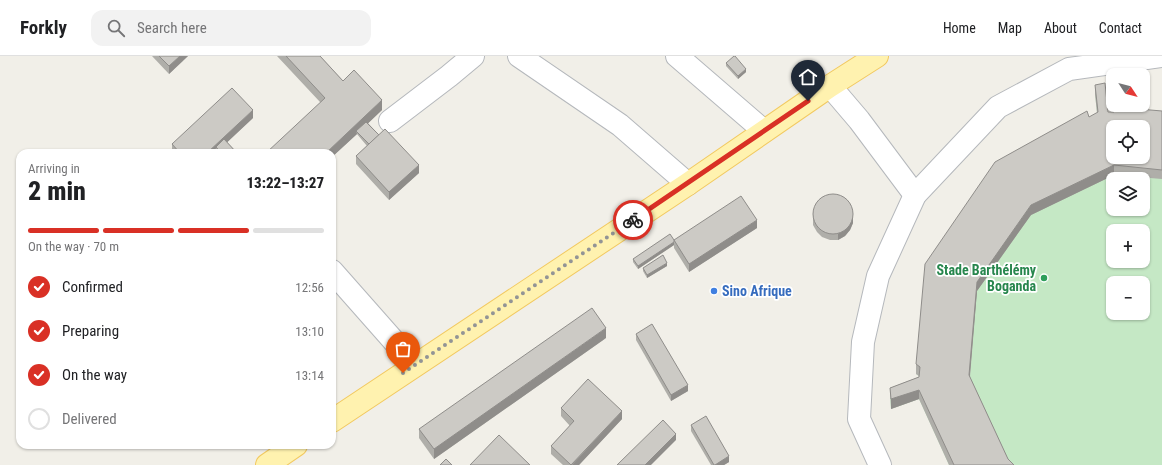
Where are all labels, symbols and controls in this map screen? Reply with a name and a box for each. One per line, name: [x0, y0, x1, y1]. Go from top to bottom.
search box: [91, 10, 371, 46]
text: Forkly: [20, 16, 67, 39]
icon: search: [105, 17, 127, 39]
text: Search here: [137, 19, 207, 37]
text: Home: [943, 20, 976, 36]
text: Map: [998, 20, 1022, 36]
text: About: [1044, 20, 1077, 36]
text: Contact: [1099, 20, 1142, 36]
pin: [791, 60, 825, 101]
icon: home: [797, 66, 819, 88]
north arrow: [1106, 68, 1150, 112]
map controls: [1106, 68, 1150, 320]
button: locate: [1106, 120, 1150, 164]
text: Arriving in: [28, 161, 80, 176]
button: layers: [1106, 172, 1150, 216]
text: 13:22–13:27: [246, 174, 324, 192]
text: 2 min: [28, 176, 86, 206]
courier: [613, 200, 653, 240]
icon: bike: [622, 209, 644, 231]
button: +: [1106, 224, 1150, 268]
text: On the way · 70 m: [28, 239, 119, 254]
place label: Stade Barthélémy Boganda: [937, 262, 1037, 294]
marker: Stade Barthélémy Boganda: [1039, 273, 1049, 283]
icon: check: [28, 276, 50, 298]
button: −: [1106, 276, 1150, 320]
text: Confirmed: [62, 278, 123, 296]
text: 12:56: [295, 280, 324, 295]
place label: Sino Afrique: [722, 283, 792, 299]
marker: Sino Afrique: [709, 286, 719, 296]
icon: check: [28, 320, 50, 342]
text: Preparing: [62, 322, 119, 340]
text: 13:10: [295, 324, 324, 339]
pin: [386, 332, 420, 373]
icon: bag: [392, 338, 414, 360]
icon: check: [28, 364, 50, 386]
text: On the way: [62, 366, 127, 384]
text: 13:14: [295, 368, 324, 383]
text: Delivered: [62, 410, 117, 428]

